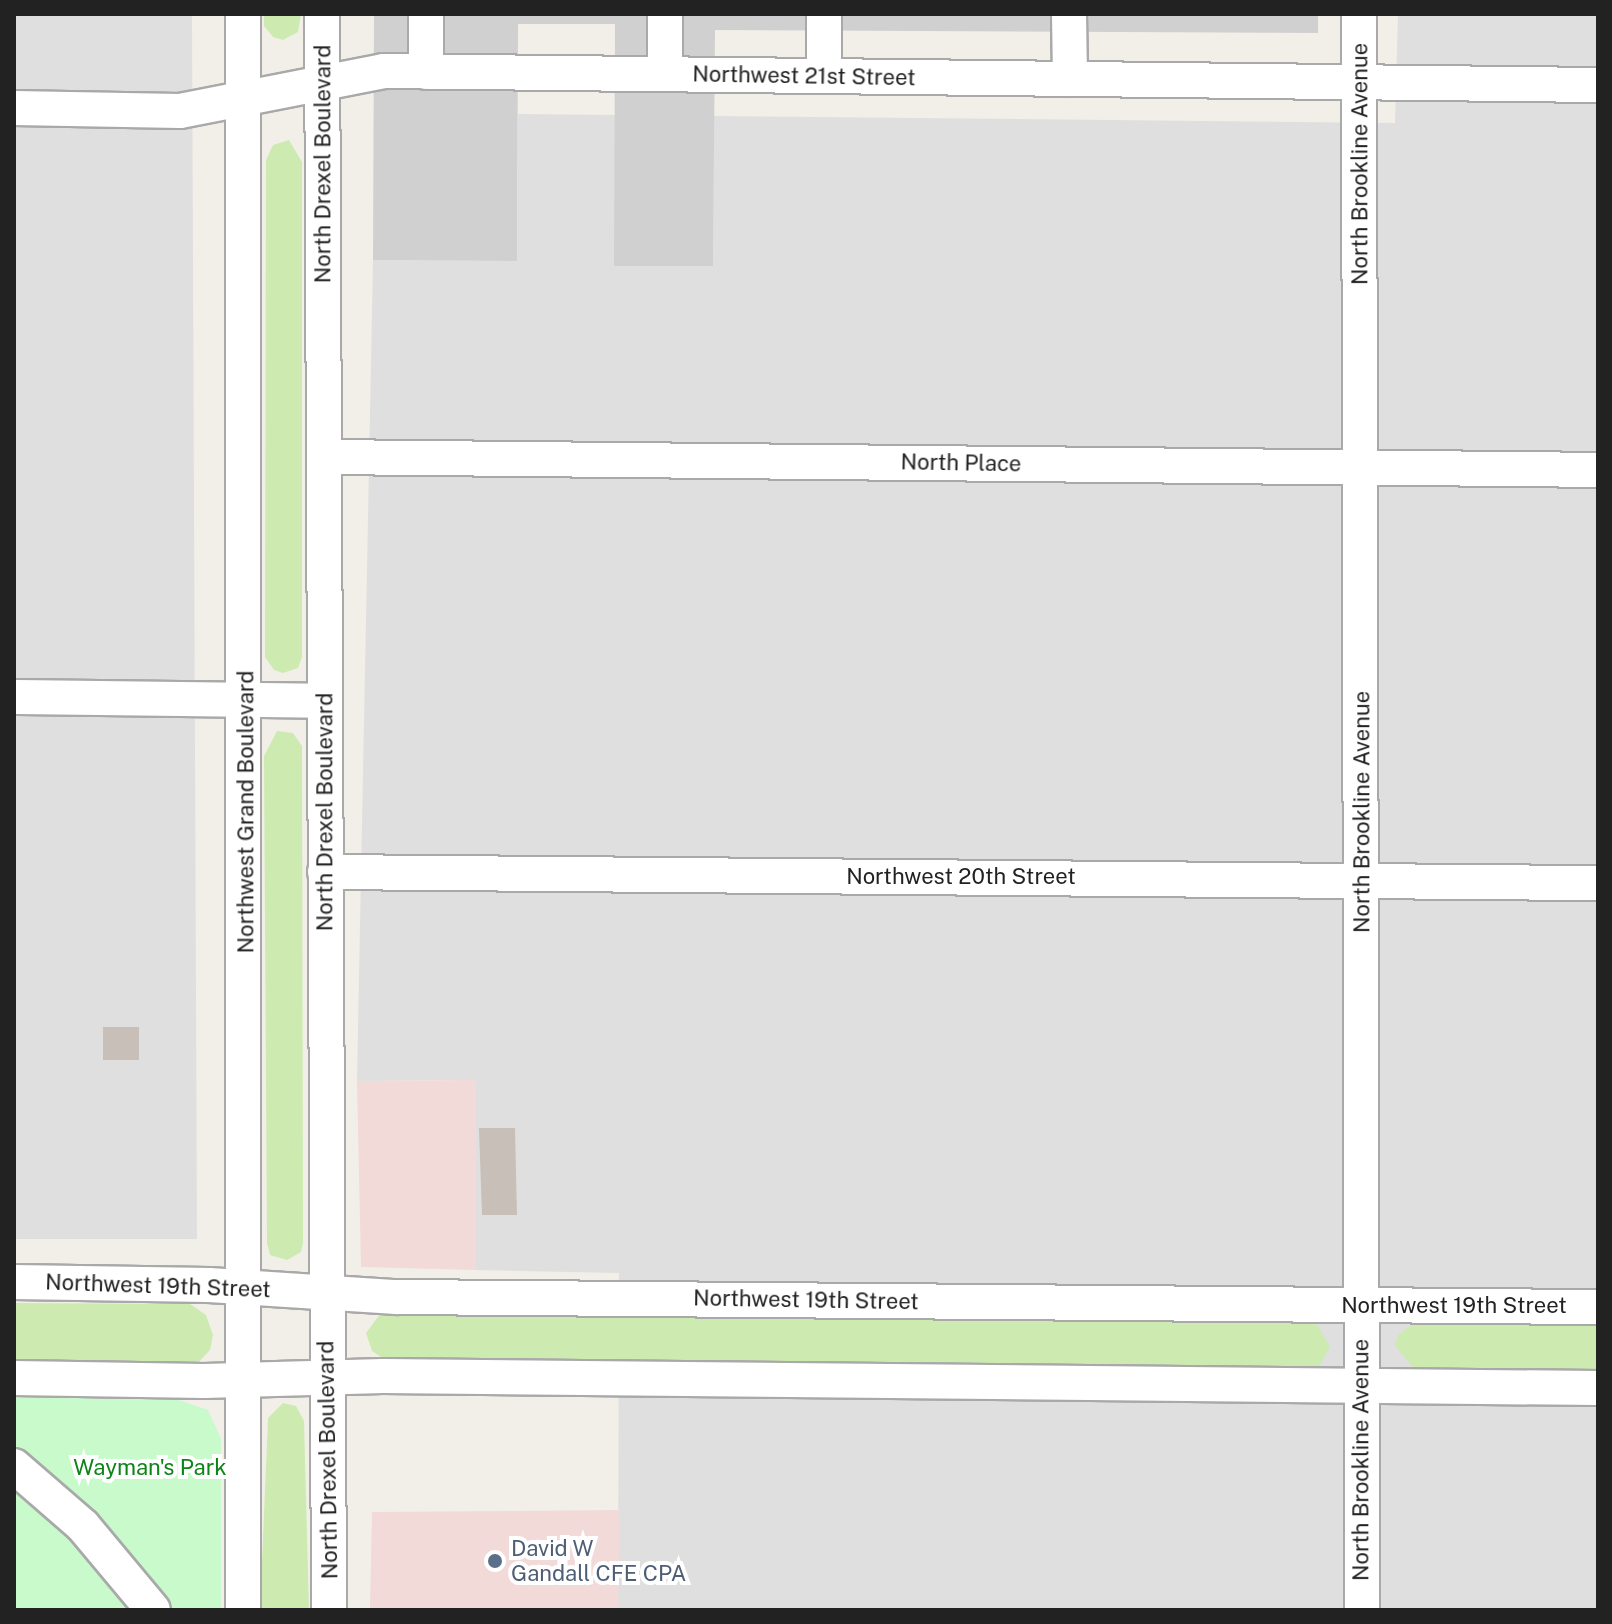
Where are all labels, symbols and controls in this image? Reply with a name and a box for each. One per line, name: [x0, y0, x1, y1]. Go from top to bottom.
street label: North Brookline Avenue: [1347, 43, 1373, 285]
street label: North Drexel Boulevard: [310, 45, 336, 283]
street label: Northwest 21st Street: [692, 61, 916, 91]
street label: North Place: [900, 449, 1022, 477]
street label: Northwest Grand Boulevard: [233, 671, 259, 953]
street label: North Brookline Avenue: [1349, 691, 1375, 933]
street label: North Drexel Boulevard: [312, 693, 338, 931]
street label: Northwest 20th Street: [846, 864, 1076, 890]
street label: Northwest 19th Street: [45, 1269, 271, 1303]
street label: Northwest 19th Street: [693, 1285, 919, 1315]
street label: Northwest 19th Street: [1341, 1293, 1567, 1319]
street label: North Brookline Avenue: [1348, 1339, 1374, 1581]
street label: North Drexel Boulevard: [313, 1340, 343, 1580]
park label: Wayman's Park: [73, 1455, 227, 1481]
place label: David W Gandall CFE CPA: [511, 1535, 686, 1586]
marker: David W Gandall CFE CPA: [486, 1552, 504, 1570]

